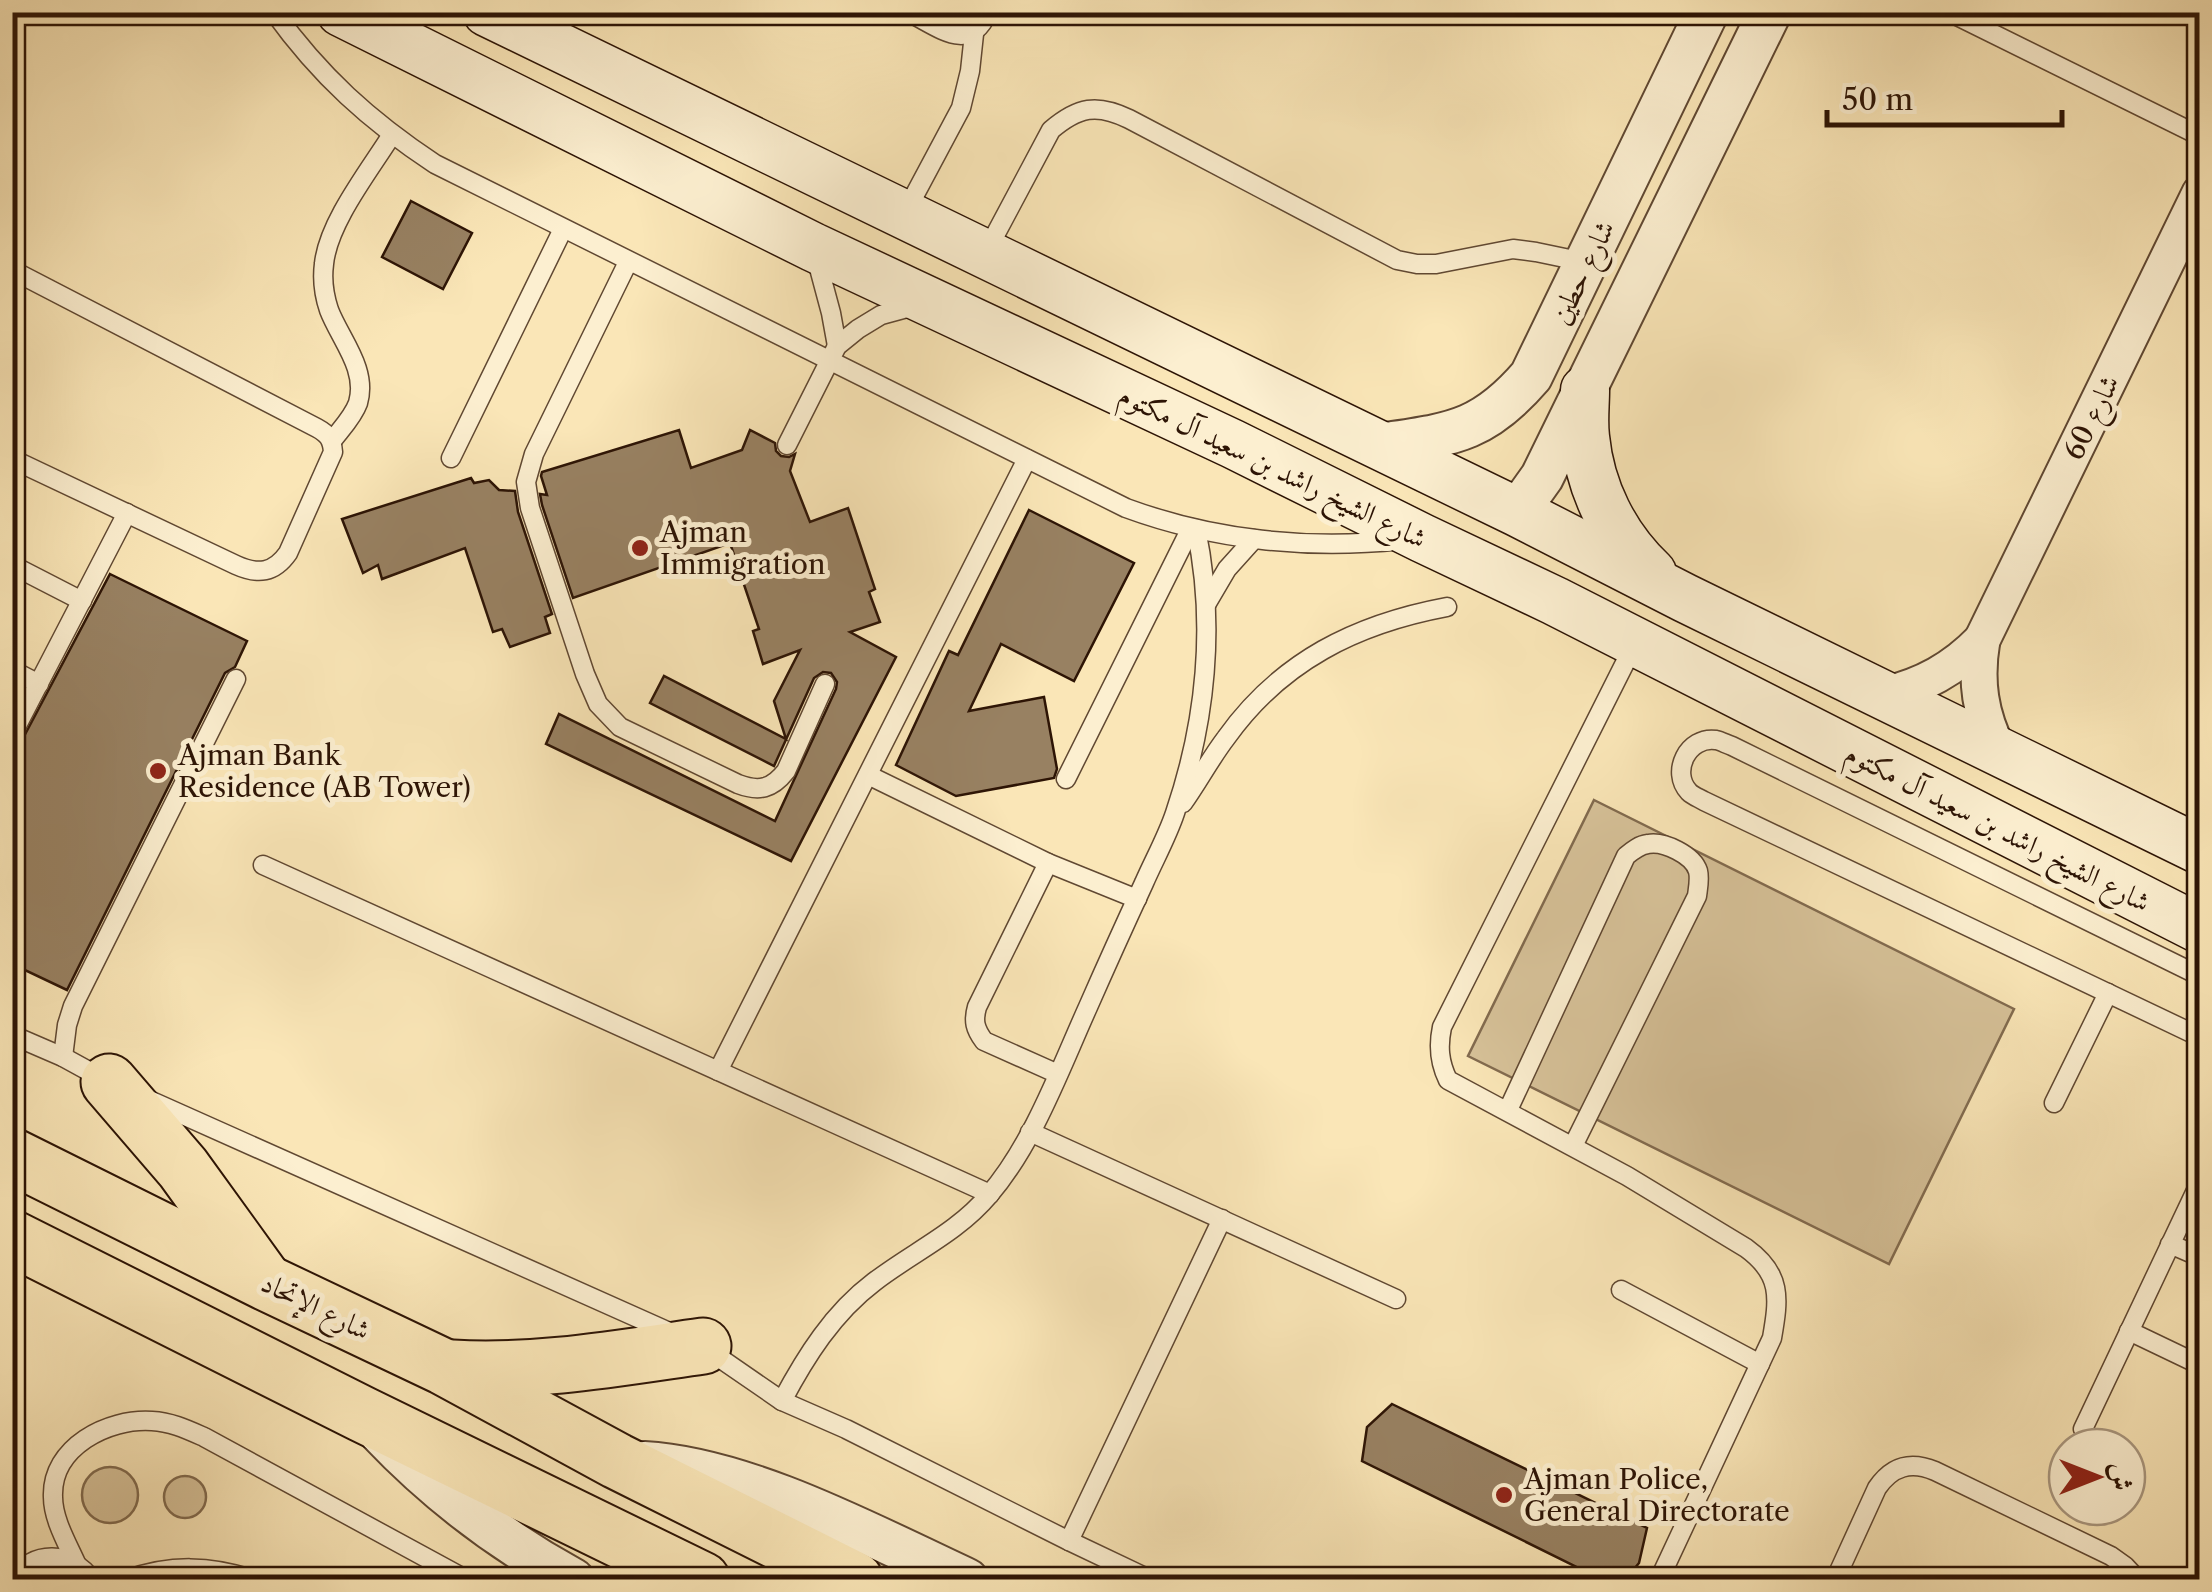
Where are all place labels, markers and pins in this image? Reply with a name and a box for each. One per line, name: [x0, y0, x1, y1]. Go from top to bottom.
place label: Ajman Immigration: [659, 515, 826, 581]
marker: Ajman Immigration: [629, 537, 651, 559]
place label: Ajman Bank Residence (AB Tower): [177, 738, 471, 804]
marker: Ajman Bank Residence (AB Tower): [147, 760, 169, 782]
place label: Ajman Police, General Directorate: [1523, 1462, 1790, 1528]
marker: Ajman Police, General Directorate: [1493, 1484, 1515, 1506]

